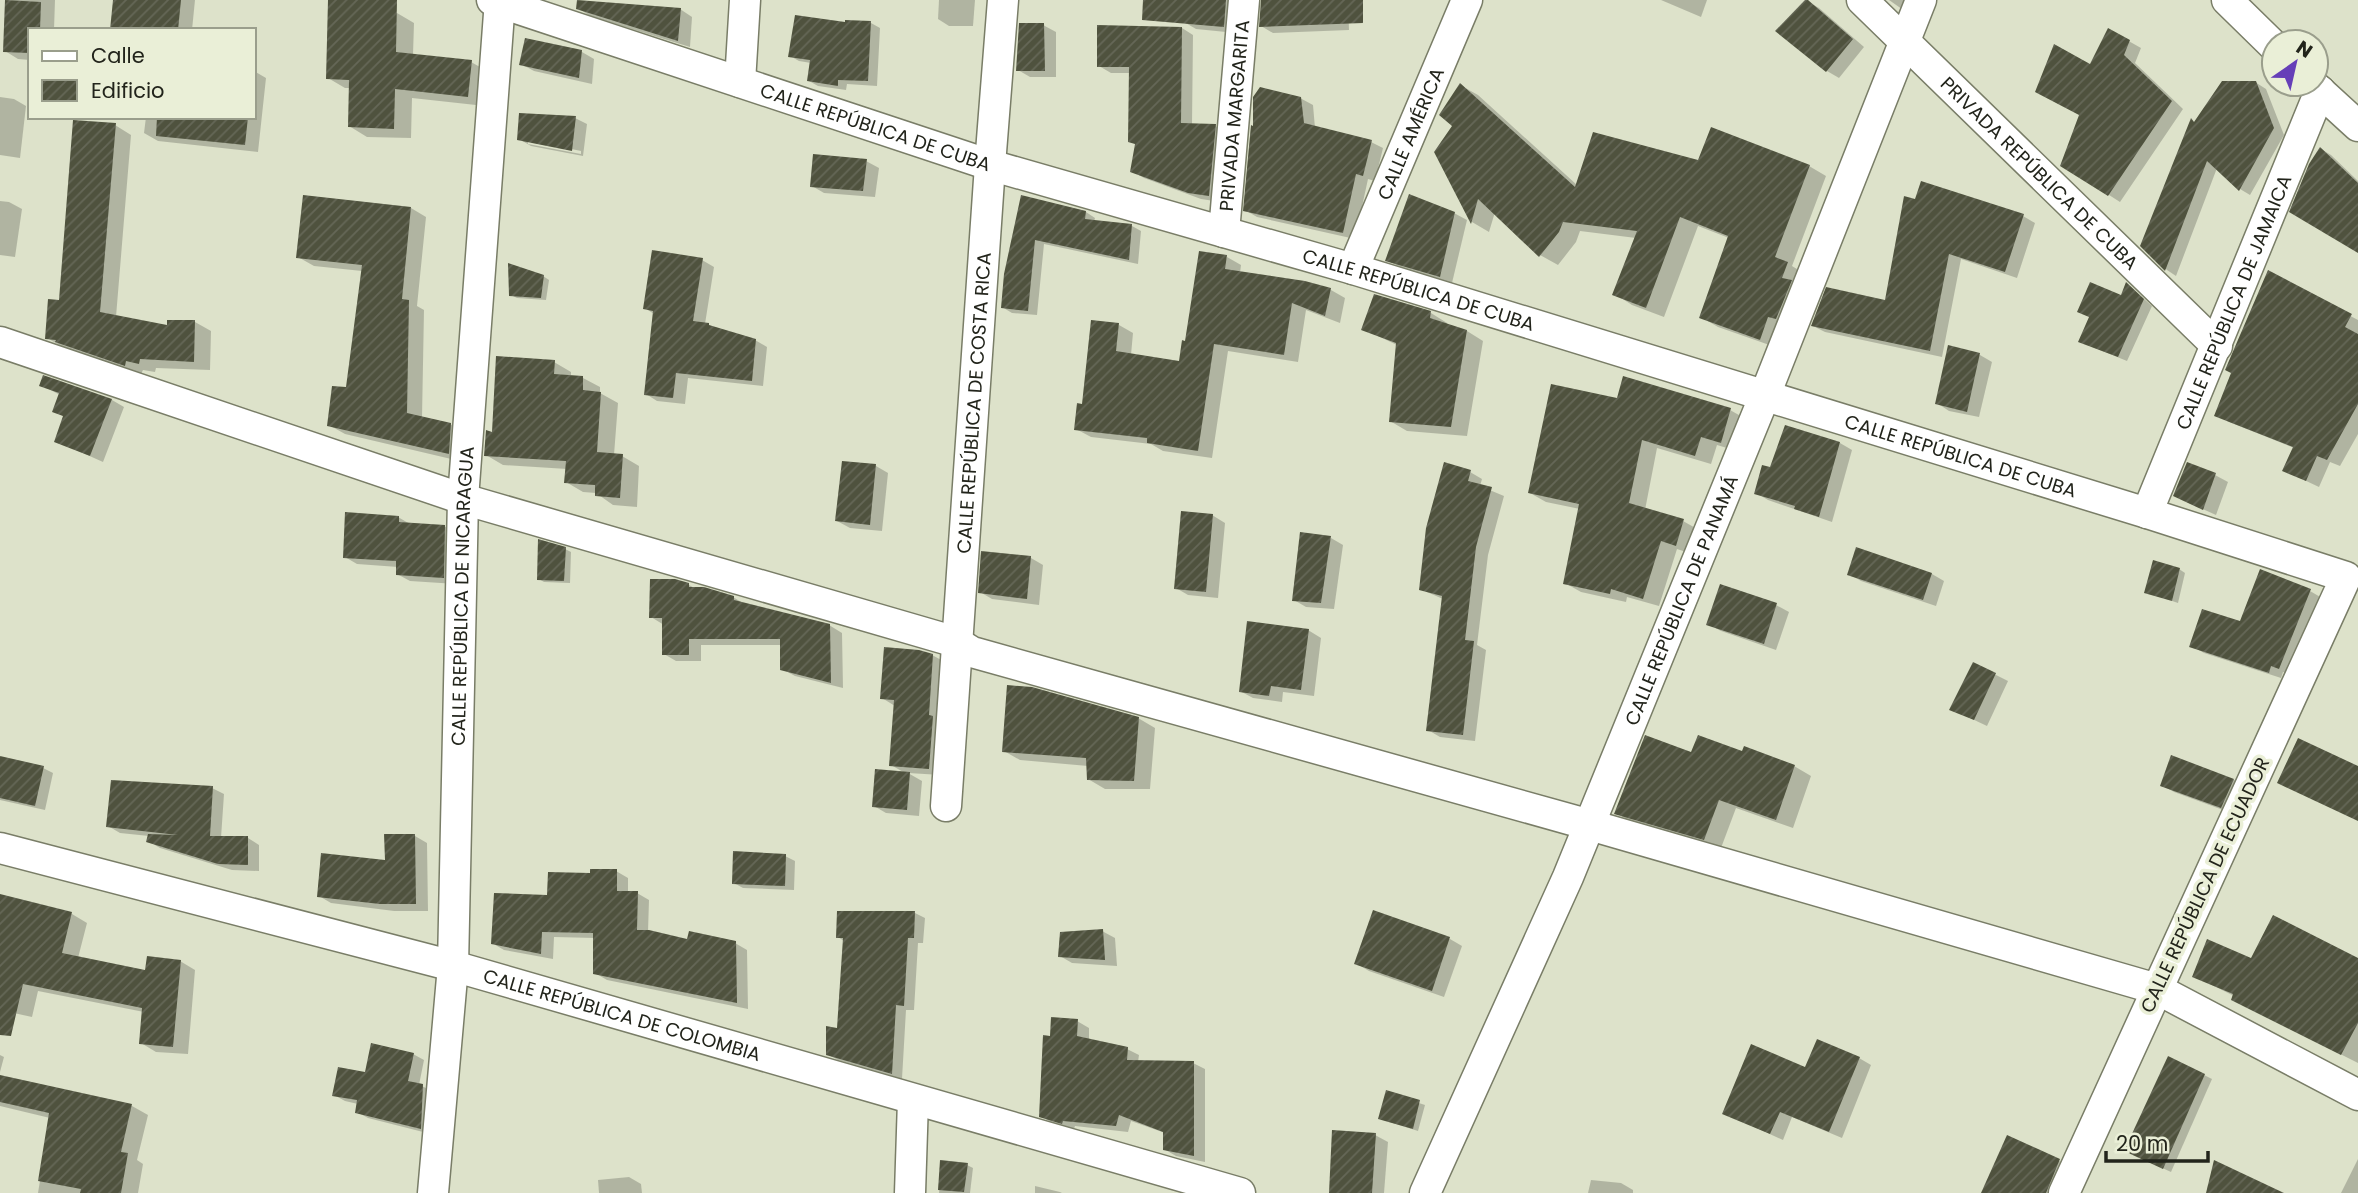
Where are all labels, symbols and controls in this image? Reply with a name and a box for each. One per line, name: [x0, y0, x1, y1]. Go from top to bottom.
street label: PRIVADA MARGARITA: [1212, 18, 1256, 212]
legend: [28, 28, 256, 119]
north arrow: [2260, 28, 2330, 98]
text: N: [2291, 34, 2318, 65]
text: Calle: [91, 41, 145, 70]
street label: CALLE AMÉRICA: [1370, 63, 1450, 204]
street label: PRIVADA REPÚBLICA DE CUBA: [1935, 70, 2145, 276]
text: Edificio: [91, 76, 165, 105]
street label: CALLE REPÚBLICA DE CUBA: [757, 76, 994, 178]
street label: CALLE REPÚBLICA DE JAMAICA: [2169, 170, 2298, 434]
street label: CALLE REPÚBLICA DE CUBA: [1299, 242, 1538, 338]
street label: CALLE REPÚBLICA DE COSTA RICA: [950, 251, 997, 555]
street label: CALLE REPÚBLICA DE CUBA: [1841, 407, 2080, 504]
street label: CALLE REPÚBLICA DE NICARAGUA: [444, 445, 480, 746]
street label: CALLE REPÚBLICA DE PANAMÁ: [1618, 471, 1745, 729]
street label: CALLE REPÚBLICA DE ECUADOR: [2134, 753, 2276, 1017]
street label: CALLE REPÚBLICA DE COLOMBIA: [480, 962, 764, 1068]
scale bar: [2106, 1120, 2208, 1164]
text: 20 m: [2116, 1129, 2169, 1158]

